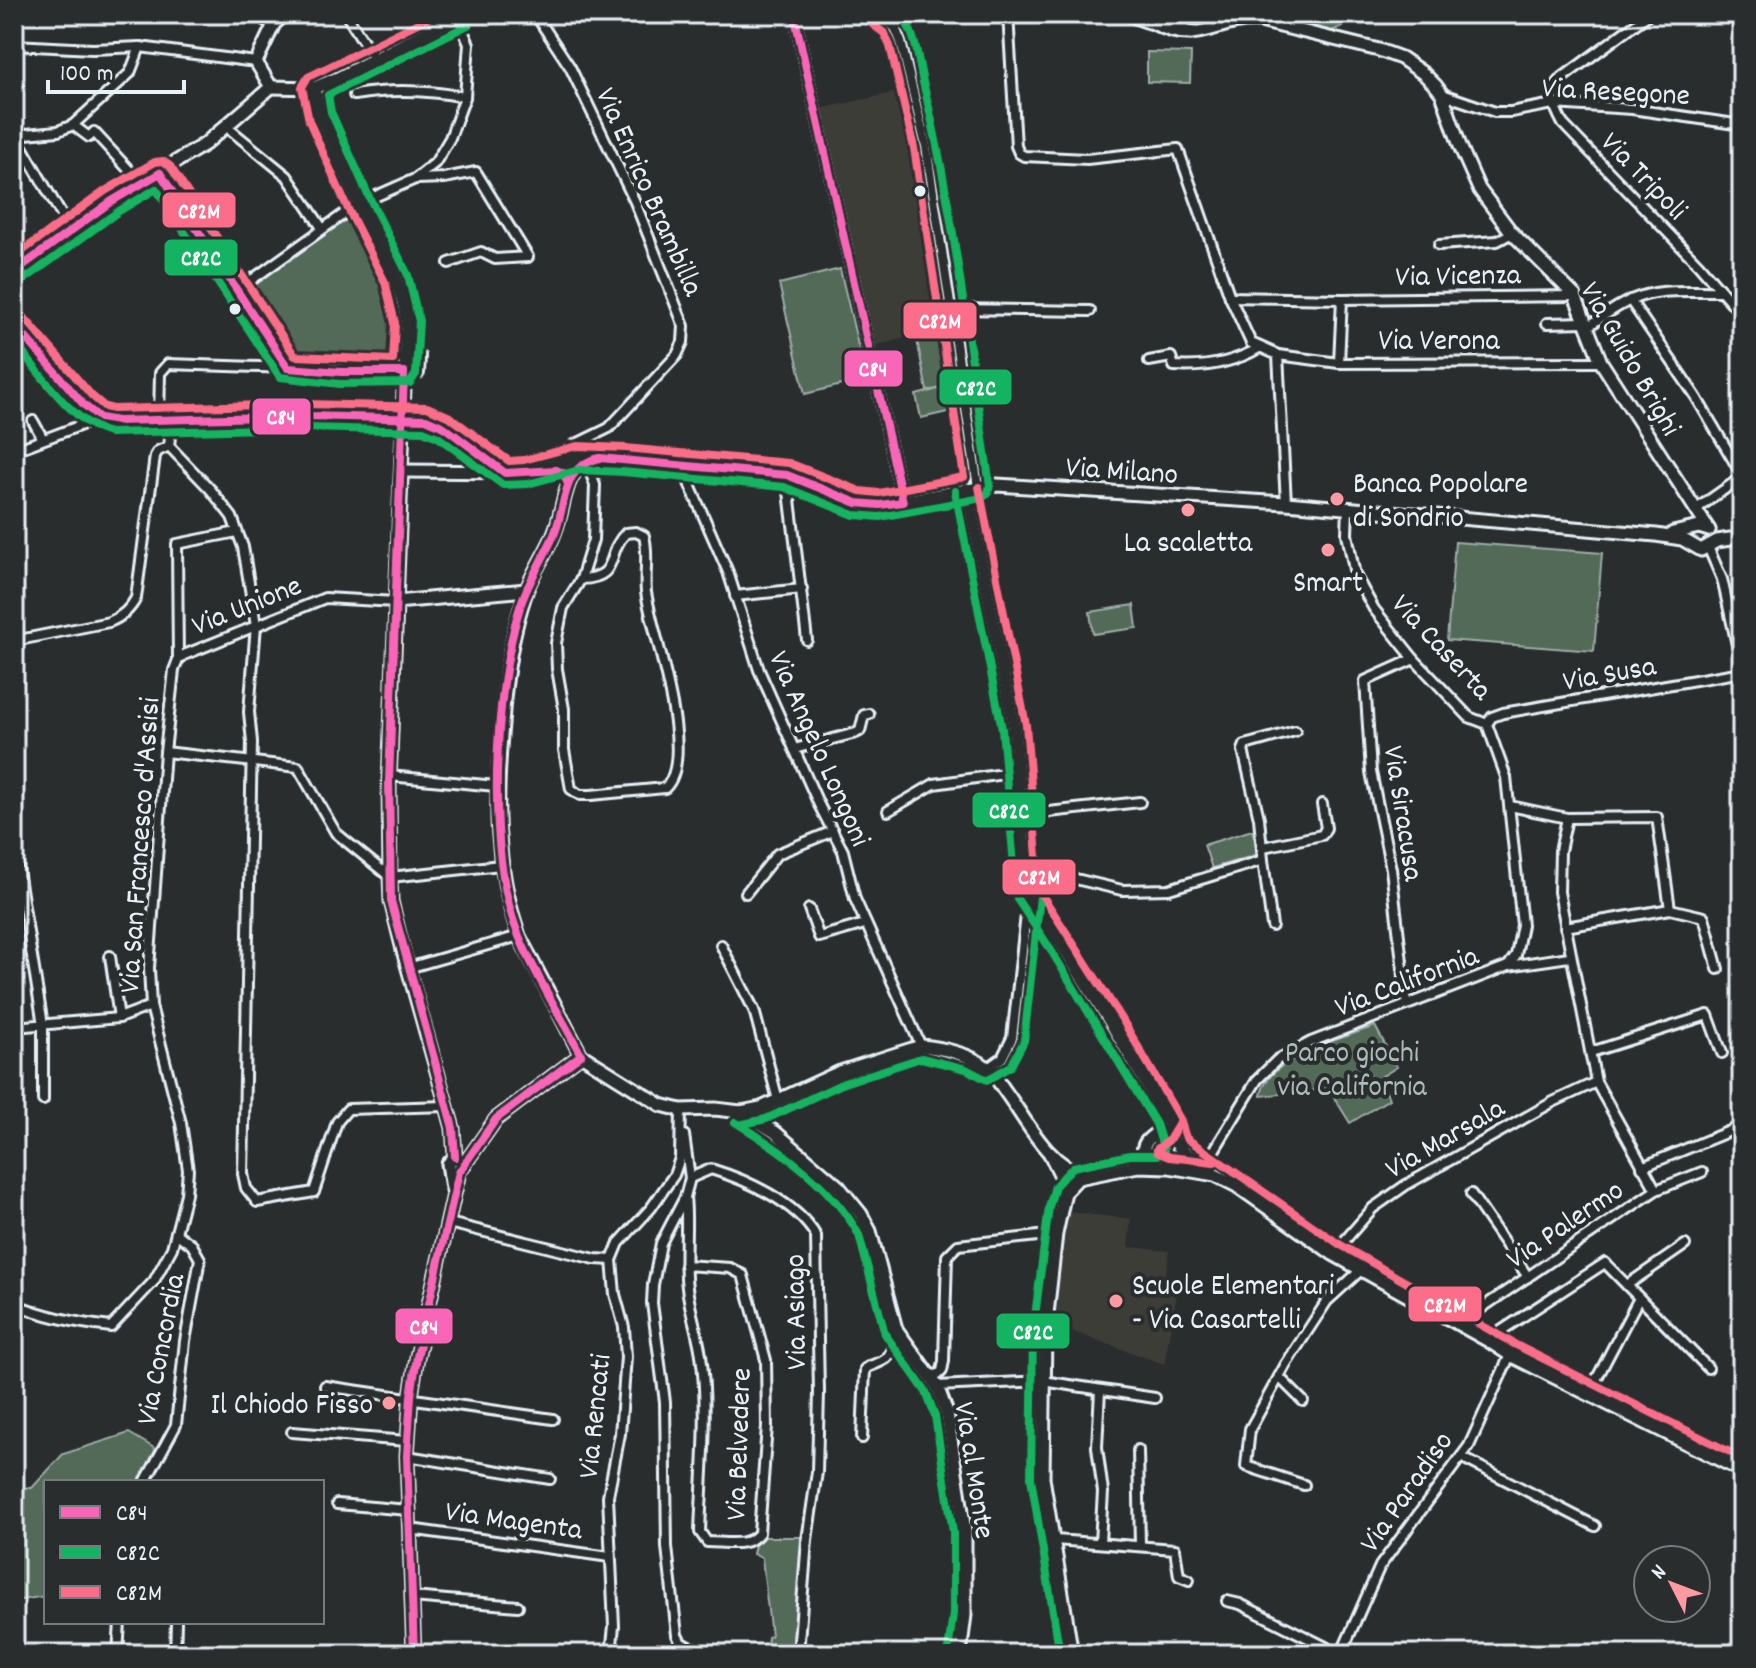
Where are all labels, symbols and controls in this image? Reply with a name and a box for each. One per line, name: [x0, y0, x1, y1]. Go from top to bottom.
scale bar: [48, 44, 184, 94]
text: 100 m: [60, 58, 113, 92]
street label: Via Resegone: [1541, 69, 1691, 120]
street label: Via Enrico Brambilla: [582, 82, 712, 305]
street label: Via Tripoli: [1588, 124, 1695, 232]
unlabelled marker: [912, 183, 928, 199]
line badge: C82M: [161, 191, 237, 229]
text: C82M: [178, 198, 220, 229]
line badge: C82C: [163, 238, 239, 277]
text: C82C: [181, 245, 221, 276]
street label: Via Vicenza: [1395, 256, 1522, 301]
street label: Via Guido Brighi: [1566, 275, 1690, 445]
unlabelled marker: [227, 301, 243, 317]
line badge: C82M: [902, 301, 978, 340]
text: C82M: [919, 308, 961, 339]
street label: Via Verona: [1379, 322, 1500, 365]
line badge: C84: [843, 349, 904, 388]
text: C84: [859, 356, 887, 387]
line badge: C82C: [938, 368, 1013, 406]
text: C82C: [956, 375, 996, 406]
line badge: C84: [251, 397, 312, 436]
text: C84: [267, 404, 295, 435]
street label: Via Milano: [1064, 448, 1179, 499]
place label: Banca Popolare di Sondrio: [1353, 465, 1528, 542]
marker: Banca Popolare di Sondrio: [1328, 490, 1346, 508]
marker: La scaletta: [1179, 501, 1197, 519]
place label: La scaletta: [1124, 524, 1253, 567]
marker: Smart: [1319, 541, 1337, 559]
place label: Smart: [1293, 564, 1363, 607]
street label: Via Unione: [186, 567, 309, 650]
street label: Via Caserta: [1379, 586, 1501, 713]
street label: Via Angelo Longoni: [755, 645, 879, 855]
street label: Via Susa: [1560, 647, 1661, 706]
street label: Via San Francesco d'Assisi: [111, 696, 174, 995]
street label: Via Siracusa: [1369, 743, 1433, 885]
line badge: C82C: [971, 791, 1047, 829]
text: C82C: [989, 798, 1029, 829]
line badge: C82M: [1001, 858, 1077, 896]
text: C82M: [1018, 864, 1060, 895]
street label: Via California: [1329, 937, 1487, 1031]
park label: Parco giochi via California: [1278, 1034, 1427, 1111]
street label: Via Marsala: [1379, 1089, 1515, 1192]
street label: Via Palermo: [1499, 1171, 1634, 1282]
street label: Via Asiago: [776, 1254, 821, 1370]
place label: Scuole Elementari - Via Casartelli: [1132, 1267, 1334, 1344]
street label: Via Concordia: [128, 1270, 199, 1429]
line badge: C82M: [1407, 1285, 1483, 1323]
marker: Scuole Elementari - Via Casartelli: [1107, 1292, 1125, 1310]
text: C82M: [1424, 1292, 1466, 1323]
line badge: C84: [394, 1307, 454, 1345]
line badge: C82C: [995, 1312, 1071, 1350]
text: C84: [410, 1314, 438, 1345]
text: C82C: [1013, 1319, 1053, 1350]
street label: Via Rencati: [570, 1352, 625, 1481]
street label: Via Belvedere: [717, 1367, 766, 1521]
place label: Il Chiodo Fisso: [211, 1386, 373, 1429]
marker: Il Chiodo Fisso: [380, 1394, 398, 1412]
street label: Via al Monte: [940, 1399, 1004, 1542]
street label: Via Paradiso: [1351, 1424, 1466, 1563]
legend: [44, 1480, 324, 1624]
street label: Via Magenta: [442, 1493, 586, 1554]
text: C84: [116, 1498, 147, 1532]
text: C82C: [116, 1538, 160, 1572]
north arrow: [1632, 1544, 1712, 1624]
text: N: [1645, 1558, 1675, 1587]
text: C82M: [116, 1578, 162, 1612]

